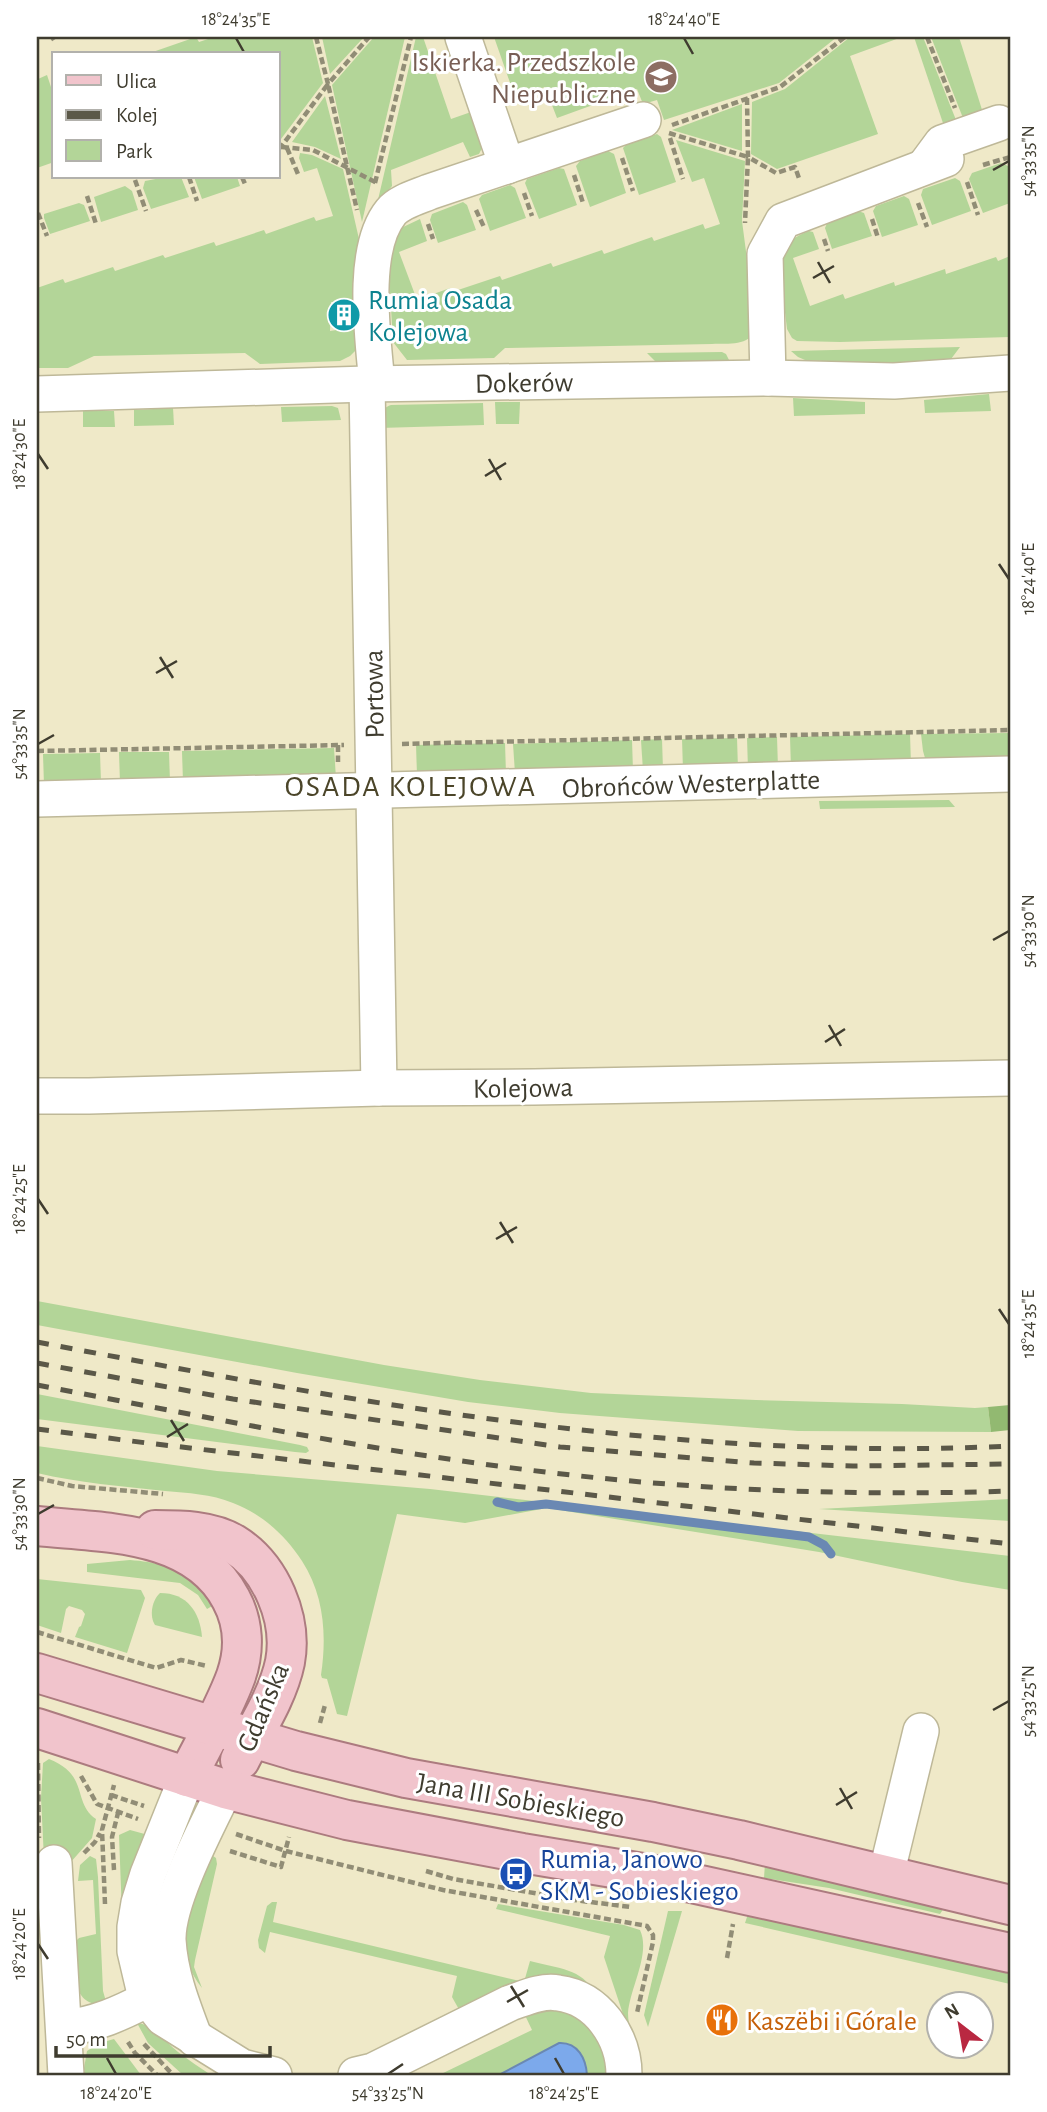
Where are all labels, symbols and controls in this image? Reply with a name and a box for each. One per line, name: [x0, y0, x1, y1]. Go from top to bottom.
text: 18°24'35"E: [202, 11, 271, 29]
text: 18°24'40"E: [648, 11, 720, 29]
place label: Iskierka. Przedszkole Niepubliczne: [411, 49, 636, 109]
legend: [52, 52, 280, 178]
school or university icon: Iskierka. Przedszkole Niepubliczne: [642, 58, 680, 96]
text: Ulica: [116, 71, 157, 92]
text: Kolej: [116, 105, 158, 126]
text: 54°33'35"N: [1020, 125, 1038, 197]
text: Park: [116, 141, 153, 162]
place label: Rumia Osada Kolejowa: [368, 287, 512, 347]
building icon: Rumia Osada Kolejowa: [325, 296, 363, 334]
street label: Dokerów: [475, 369, 574, 399]
text: 18°24'30"E: [11, 418, 29, 489]
text: 18°24'40"E: [1020, 543, 1038, 615]
street label: Portowa: [360, 649, 390, 739]
text: 54°33'35"N: [11, 708, 29, 780]
street label: Obrońców Westerplatte: [561, 766, 821, 804]
district label: OSADA KOLEJOWA: [285, 772, 537, 802]
text: 54°33'30"N: [1020, 894, 1038, 968]
street label: Kolejowa: [473, 1074, 574, 1104]
text: 18°24'25"E: [11, 1164, 29, 1234]
text: 18°24'35"E: [1020, 1289, 1038, 1358]
text: 54°33'30"N: [11, 1477, 29, 1551]
street label: Gdańska: [233, 1659, 295, 1756]
text: 54°33'25"N: [1020, 1665, 1038, 1737]
street label: Jana III Sobieskiego: [415, 1769, 627, 1833]
place label: Rumia, Janowo SKM - Sobieskiego: [540, 1846, 739, 1906]
bus stop icon: Rumia, Janowo SKM - Sobieskiego: [497, 1855, 535, 1893]
text: 18°24'20"E: [11, 1908, 29, 1980]
north arrow: [925, 1990, 995, 2060]
text: N: [941, 2000, 963, 2023]
restaurant icon: Kaszëbi i Górale: [703, 2001, 741, 2039]
place label: Kaszëbi i Górale: [746, 2008, 917, 2036]
scale bar: [56, 2014, 270, 2058]
text: 50 m: [66, 2029, 106, 2050]
text: 18°24'20"E: [80, 2085, 152, 2103]
text: 54°33'25"N: [352, 2085, 424, 2103]
text: 18°24'25"E: [529, 2085, 599, 2103]

